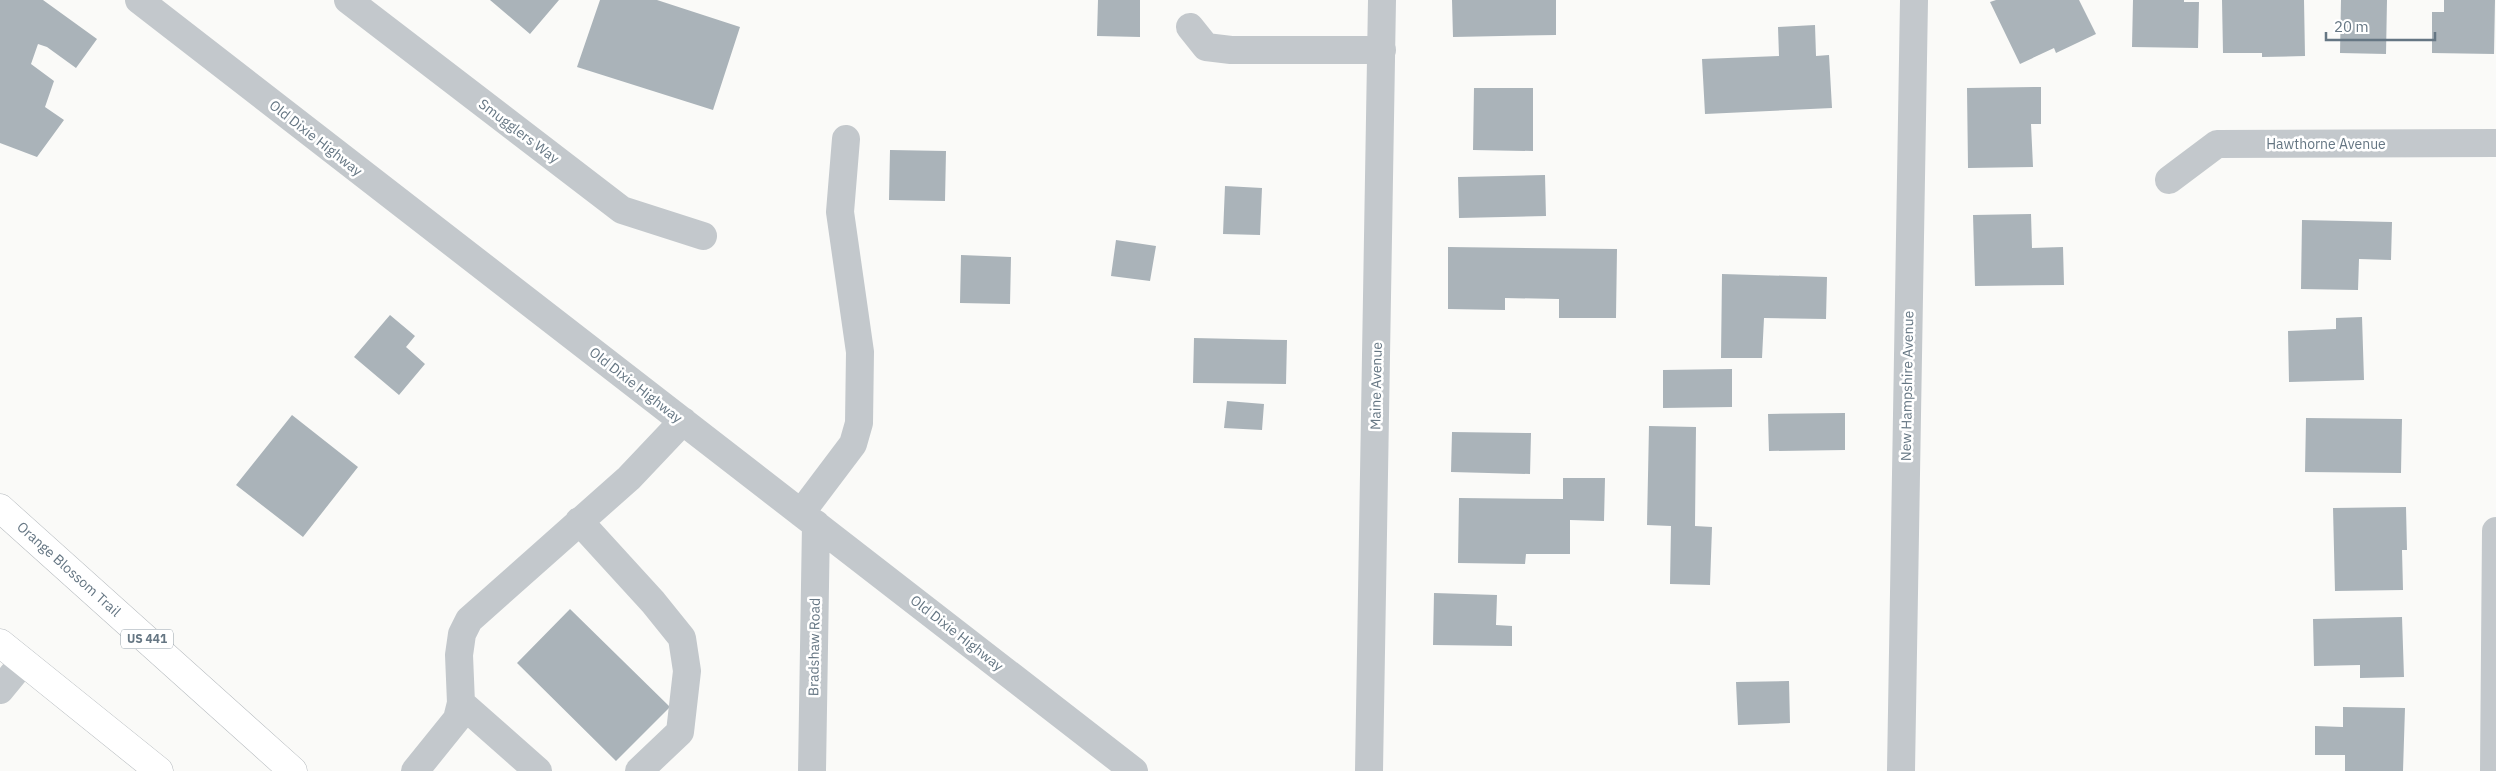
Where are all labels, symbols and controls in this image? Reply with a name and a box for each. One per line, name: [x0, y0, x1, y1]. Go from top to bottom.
scale bar: [2326, 10, 2435, 42]
text: 20 m: [2334, 17, 2369, 36]
street label: Smugglers Way: [475, 95, 563, 167]
street label: Old Dixie Highway: [266, 96, 366, 180]
street label: Hawthorne Avenue: [2266, 135, 2386, 153]
street label: New Hampshire Avenue: [1897, 310, 1917, 461]
street label: Maine Avenue: [1366, 342, 1386, 430]
street label: Old Dixie Highway: [586, 343, 686, 427]
street label: Orange Blossom Trail: [13, 518, 125, 621]
street label: Old Dixie Highway: [907, 591, 1007, 675]
street label: Bradshaw Road: [804, 598, 824, 696]
road number: US 441: [121, 630, 173, 648]

